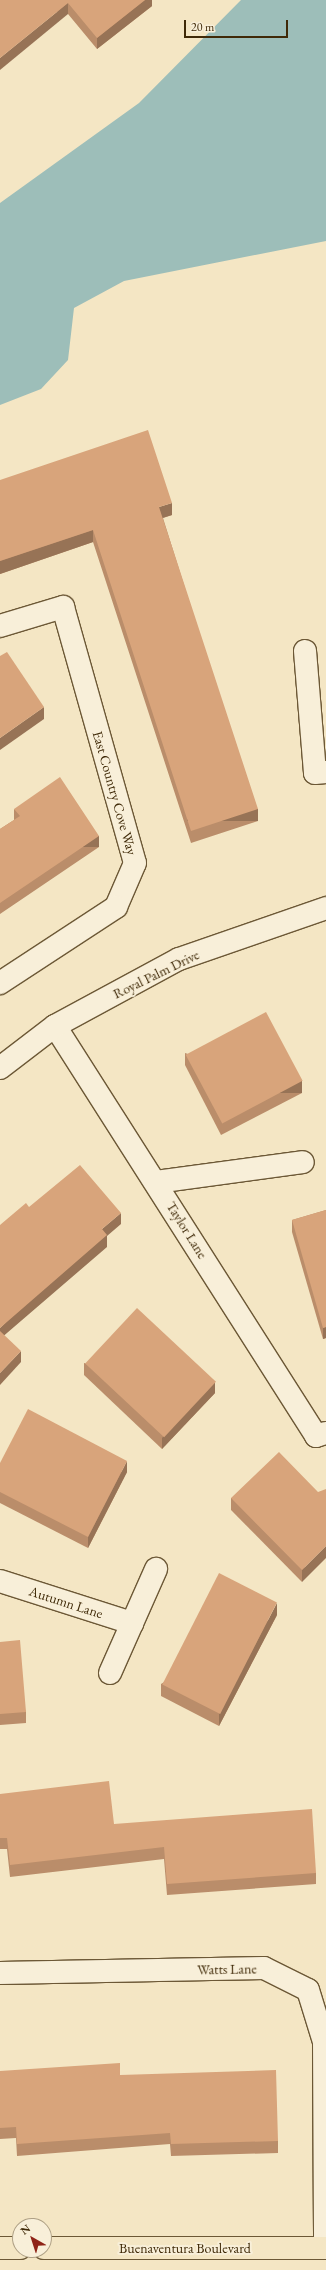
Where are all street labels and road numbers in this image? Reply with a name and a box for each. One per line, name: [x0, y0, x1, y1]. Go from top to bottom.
street label: East Country Cove Way: [89, 729, 141, 857]
street label: Royal Palm Drive: [110, 946, 202, 1002]
street label: Taylor Lane: [163, 1198, 211, 1262]
street label: Autumn Lane: [27, 1582, 105, 1622]
street label: Watts Lane: [197, 1960, 257, 1978]
street label: Buenaventura Boulevard: [119, 2240, 251, 2256]

